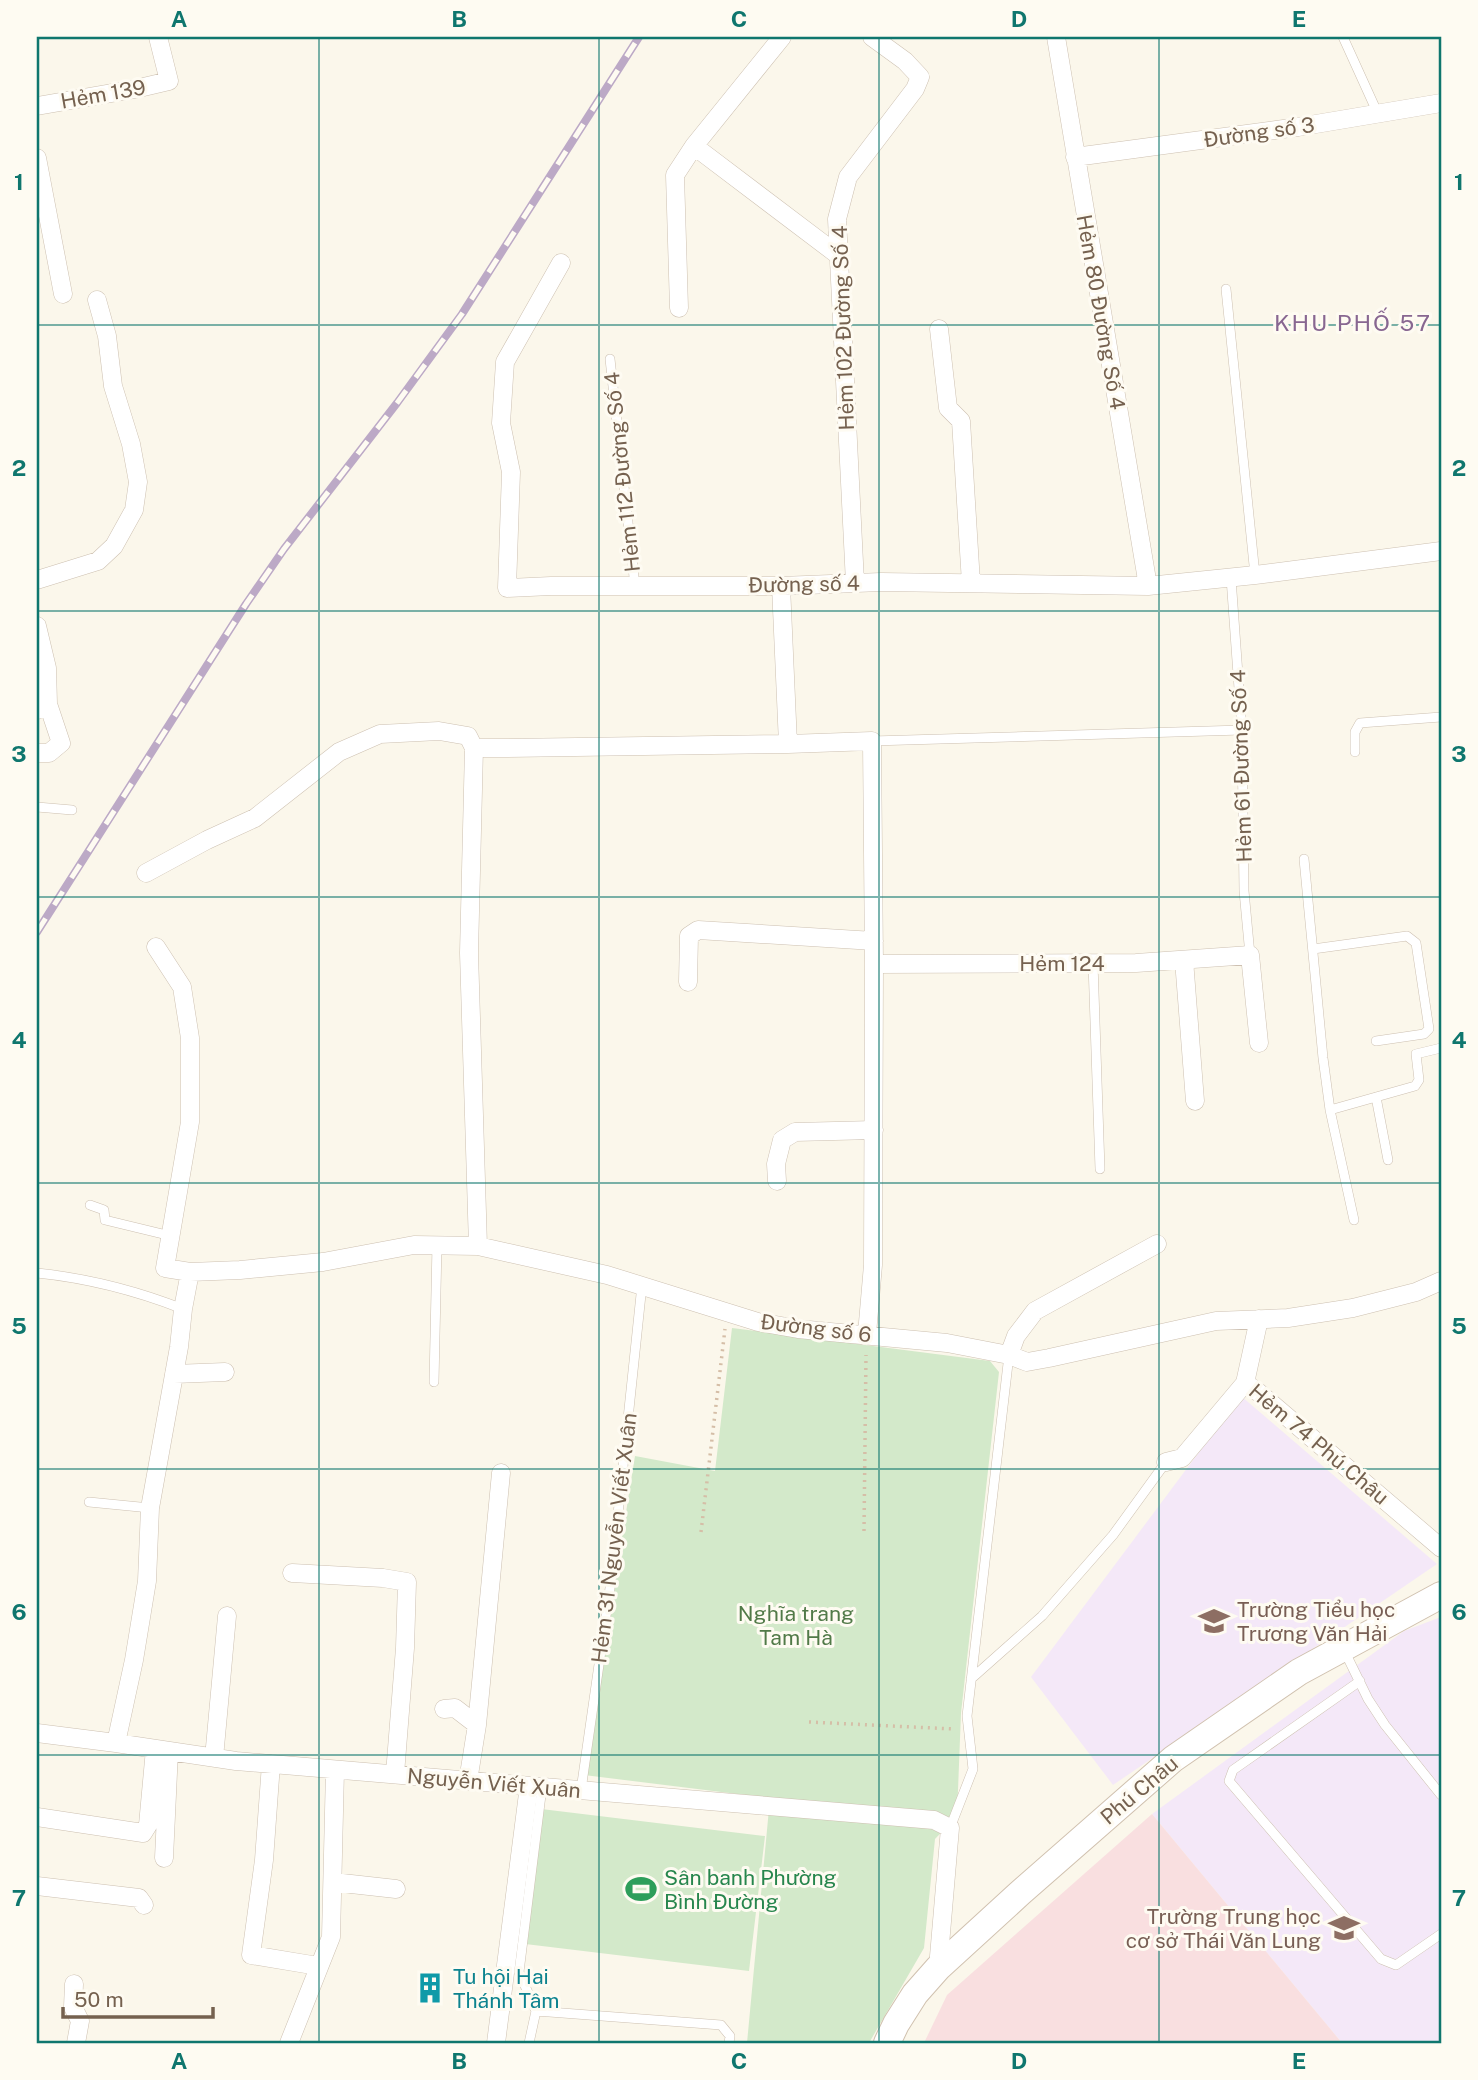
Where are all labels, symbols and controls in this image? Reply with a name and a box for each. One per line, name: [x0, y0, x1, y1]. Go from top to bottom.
text: A: [171, 5, 188, 32]
text: B: [451, 5, 467, 32]
text: C: [731, 5, 747, 32]
text: D: [1011, 5, 1027, 32]
text: E: [1292, 5, 1306, 32]
street label: Hẻm 139: [59, 74, 147, 114]
street label: Đường số 3: [1202, 112, 1316, 152]
text: 1: [14, 168, 24, 195]
text: 1: [1454, 168, 1464, 195]
street label: Hẻm 80 Đường Số 4: [1072, 213, 1130, 411]
street label: Hẻm 102 Đường Số 4: [827, 225, 859, 431]
district label: KHU PHỐ 57: [1274, 307, 1432, 336]
street label: Hẻm 112 Đường Số 4: [599, 371, 645, 573]
text: 2: [12, 454, 26, 481]
text: 2: [1452, 454, 1466, 481]
street label: Đường số 4: [748, 571, 860, 597]
street label: Hẻm 61 Đường Số 4: [1225, 669, 1257, 863]
text: 3: [11, 740, 27, 767]
text: 3: [1451, 740, 1467, 767]
street label: Hẻm 124: [1019, 951, 1105, 976]
text: 4: [11, 1026, 27, 1053]
text: 4: [1451, 1026, 1467, 1053]
street label: Đường số 6: [759, 1309, 873, 1347]
text: 5: [11, 1312, 27, 1339]
text: 5: [1451, 1312, 1467, 1339]
street label: Hẻm 74 Phú Châu: [1244, 1378, 1394, 1510]
street label: Hẻm 31 Nguyễn Viết Xuân: [586, 1411, 642, 1665]
place label: Trường Tiểu học Trương Văn Hải: [1237, 1597, 1395, 1646]
text: 6: [11, 1598, 27, 1625]
text: 6: [1451, 1598, 1467, 1625]
park label: Nghĩa trang Tam Hà: [738, 1601, 854, 1650]
school or university icon: Trường Tiểu học Trương Văn Hải: [1197, 1604, 1231, 1638]
street label: Phú Châu: [1095, 1750, 1183, 1830]
street label: Nguyễn Viết Xuân: [406, 1763, 582, 1803]
place label: Sân banh Phường Bình Đường: [664, 1865, 837, 1914]
sports icon: Sân banh Phường Bình Đường: [624, 1872, 658, 1906]
text: 7: [12, 1884, 26, 1911]
text: 7: [1452, 1884, 1466, 1911]
place label: Trường Trung học cơ sở Thái Văn Lung: [1126, 1904, 1321, 1953]
school or university icon: Trường Trung học cơ sở Thái Văn Lung: [1327, 1911, 1361, 1945]
place label: Tu hội Hai Thánh Tâm: [453, 1964, 559, 2013]
building icon: Tu hội Hai Thánh Tâm: [413, 1971, 447, 2005]
scale bar: [63, 1975, 214, 2019]
text: 50 m: [74, 1987, 124, 2012]
text: A: [171, 2047, 188, 2074]
text: B: [451, 2047, 467, 2074]
text: C: [731, 2047, 747, 2074]
text: D: [1011, 2047, 1027, 2074]
text: E: [1292, 2047, 1306, 2074]

